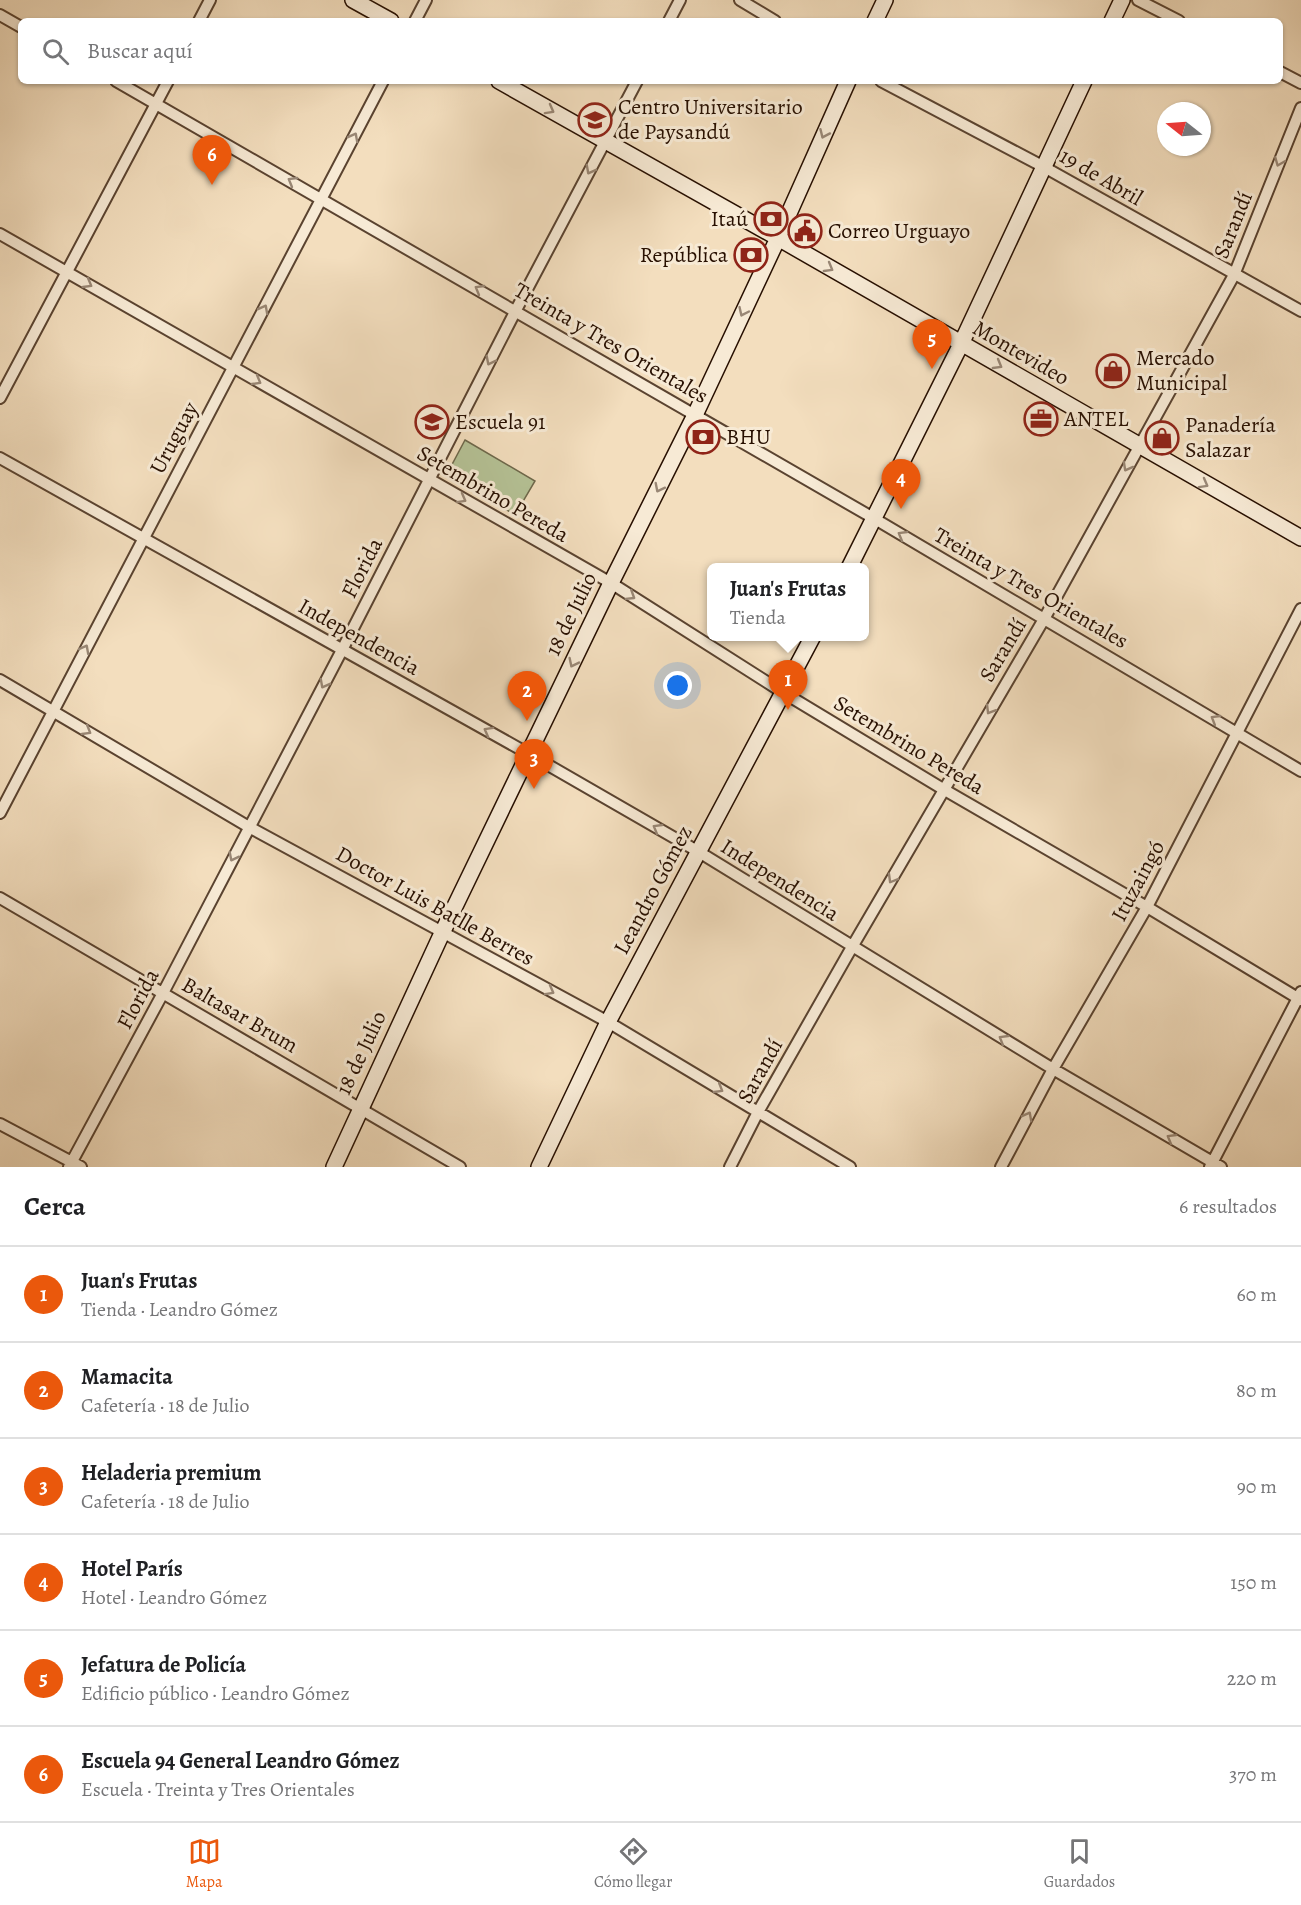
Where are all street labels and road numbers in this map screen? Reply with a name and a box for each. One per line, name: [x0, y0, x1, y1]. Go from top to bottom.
street label: 19 de Abril: [1054, 141, 1148, 213]
street label: Sarandí: [1206, 187, 1260, 263]
street label: Treinta y Tres Orientales: [508, 275, 714, 411]
street label: Montevideo: [967, 313, 1075, 393]
street label: Uruguay: [143, 397, 206, 479]
street label: Setembrino Pereda: [412, 438, 575, 550]
street label: Treinta y Tres Orientales: [928, 520, 1134, 656]
street label: Florida: [334, 532, 390, 603]
street label: 18 de Julio: [538, 567, 604, 661]
street label: Independencia: [293, 591, 426, 683]
street label: Sarandí: [972, 612, 1034, 688]
street label: Setembrino Pereda: [828, 688, 991, 802]
street label: Leandro Gómez: [606, 820, 700, 960]
street label: Independencia: [715, 832, 846, 929]
street label: Ituzaingó: [1104, 835, 1172, 927]
street label: Doctor Luis Batlle Berres: [330, 839, 540, 973]
street label: Florida: [110, 963, 167, 1034]
street label: Baltasar Brum: [176, 970, 304, 1060]
street label: 18 de Julio: [328, 1006, 394, 1100]
street label: Sarandí: [730, 1033, 790, 1109]

